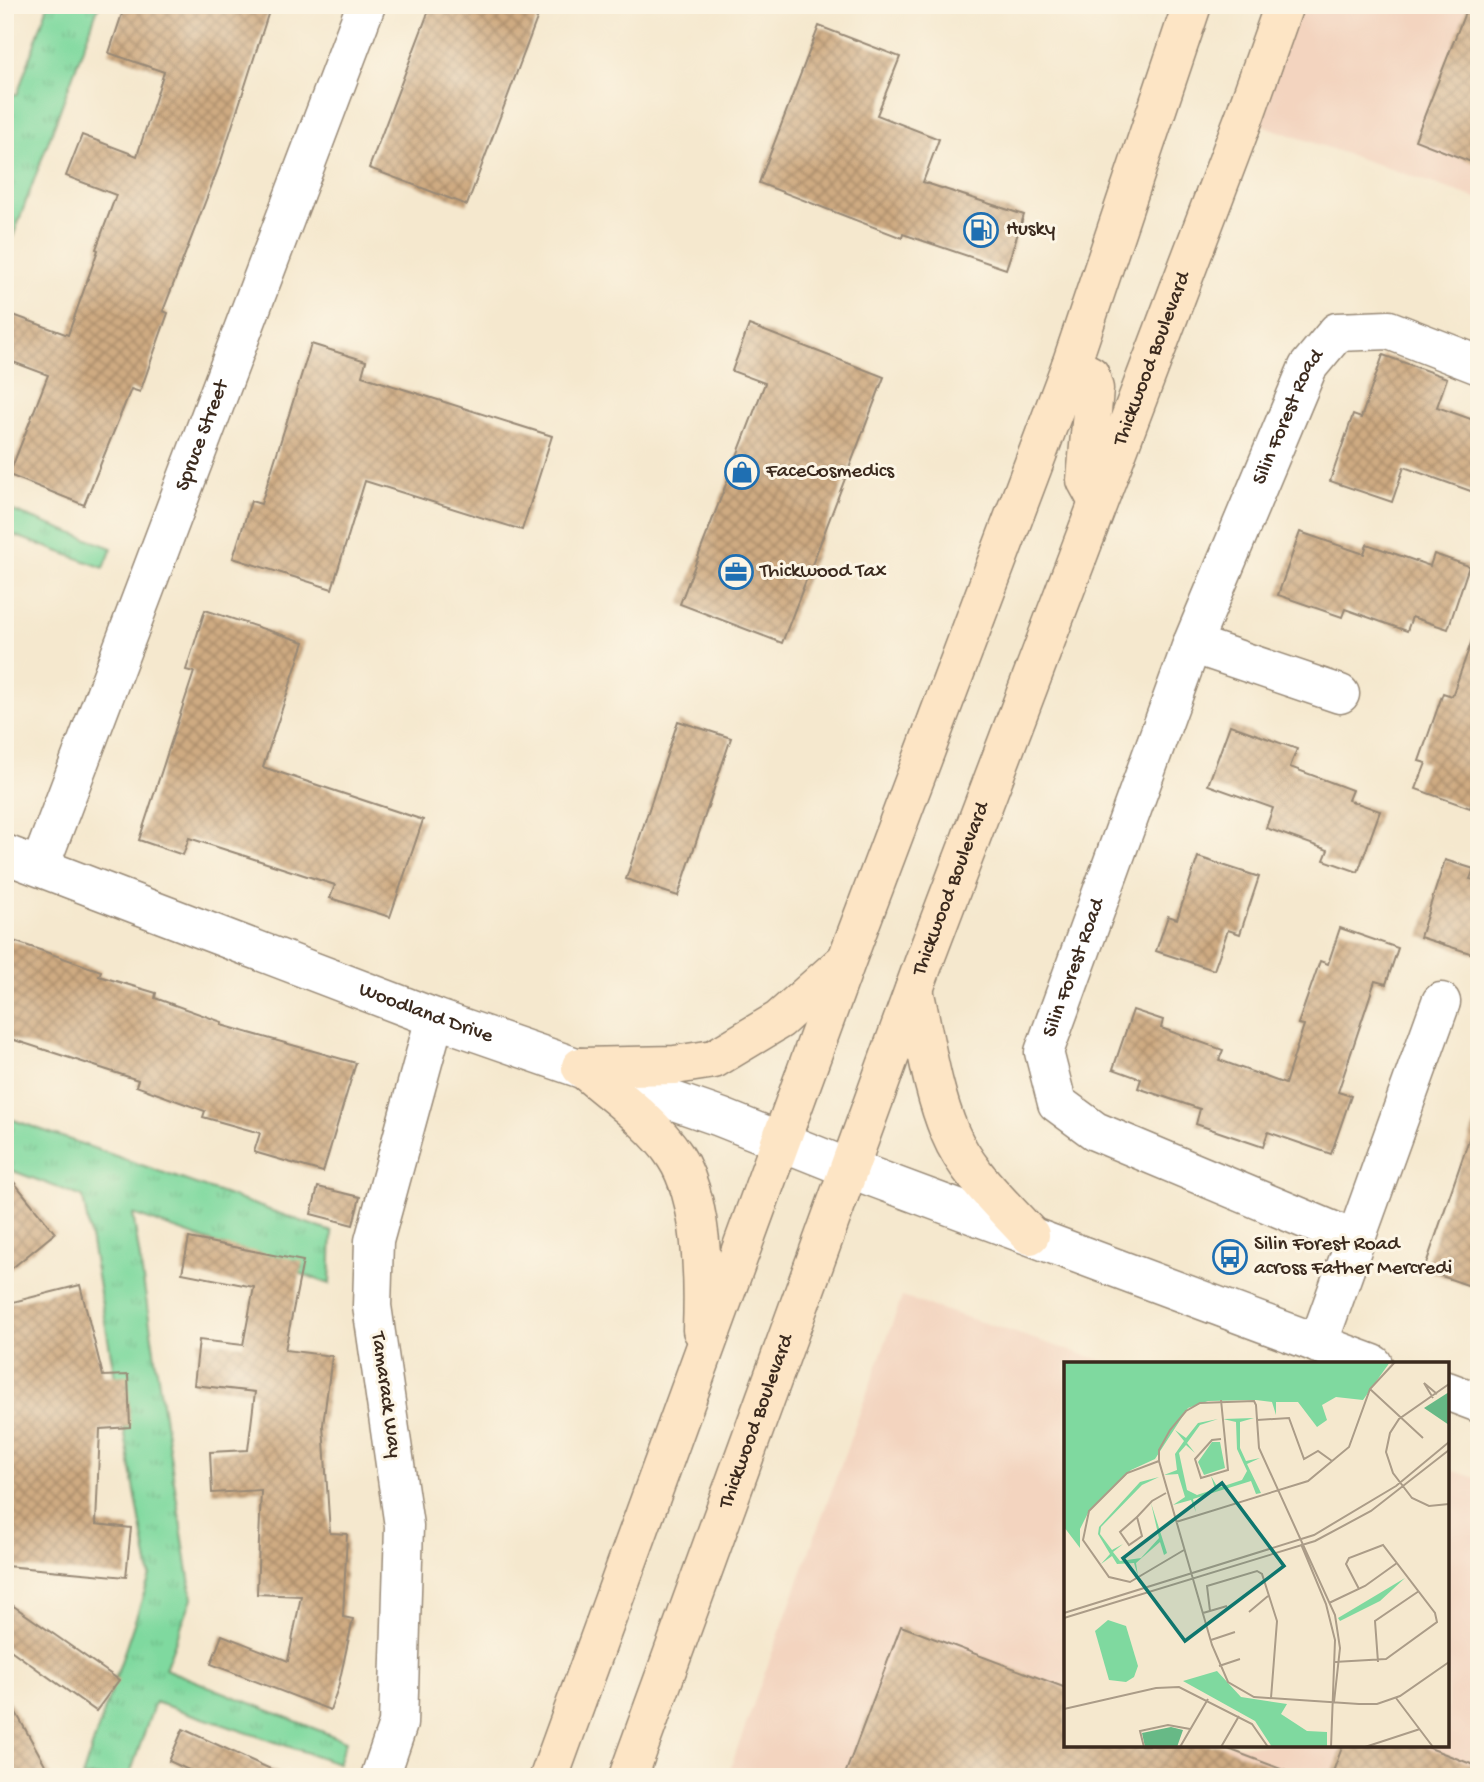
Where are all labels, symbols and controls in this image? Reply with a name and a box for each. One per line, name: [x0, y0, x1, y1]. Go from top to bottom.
fuel station icon: Husky: [962, 211, 1000, 249]
place label: Husky: [1006, 218, 1055, 243]
street label: Thickwood Boulevard: [1108, 267, 1197, 450]
street label: Silin Forest Road: [1247, 343, 1331, 489]
street label: Spruce Street: [171, 375, 236, 495]
shop icon: FaceCosmedics: [723, 453, 761, 491]
place label: FaceCosmedics: [765, 460, 895, 485]
office icon: Thickwood Tax: [717, 553, 755, 591]
place label: Thickwood Tax: [759, 560, 887, 585]
street label: Thickwood Boulevard: [907, 797, 996, 980]
street label: Silin Forest Road: [1038, 894, 1112, 1041]
street label: Woodland Drive: [355, 977, 497, 1050]
place label: Silin Forest Road across Father Mercredi: [1254, 1233, 1452, 1282]
bus stop icon: Silin Forest Road across Father Mercredi: [1211, 1238, 1249, 1276]
street label: Tamarack Way: [364, 1330, 406, 1459]
street label: Thickwood Boulevard: [714, 1330, 801, 1513]
inset map: [1064, 1362, 1449, 1747]

